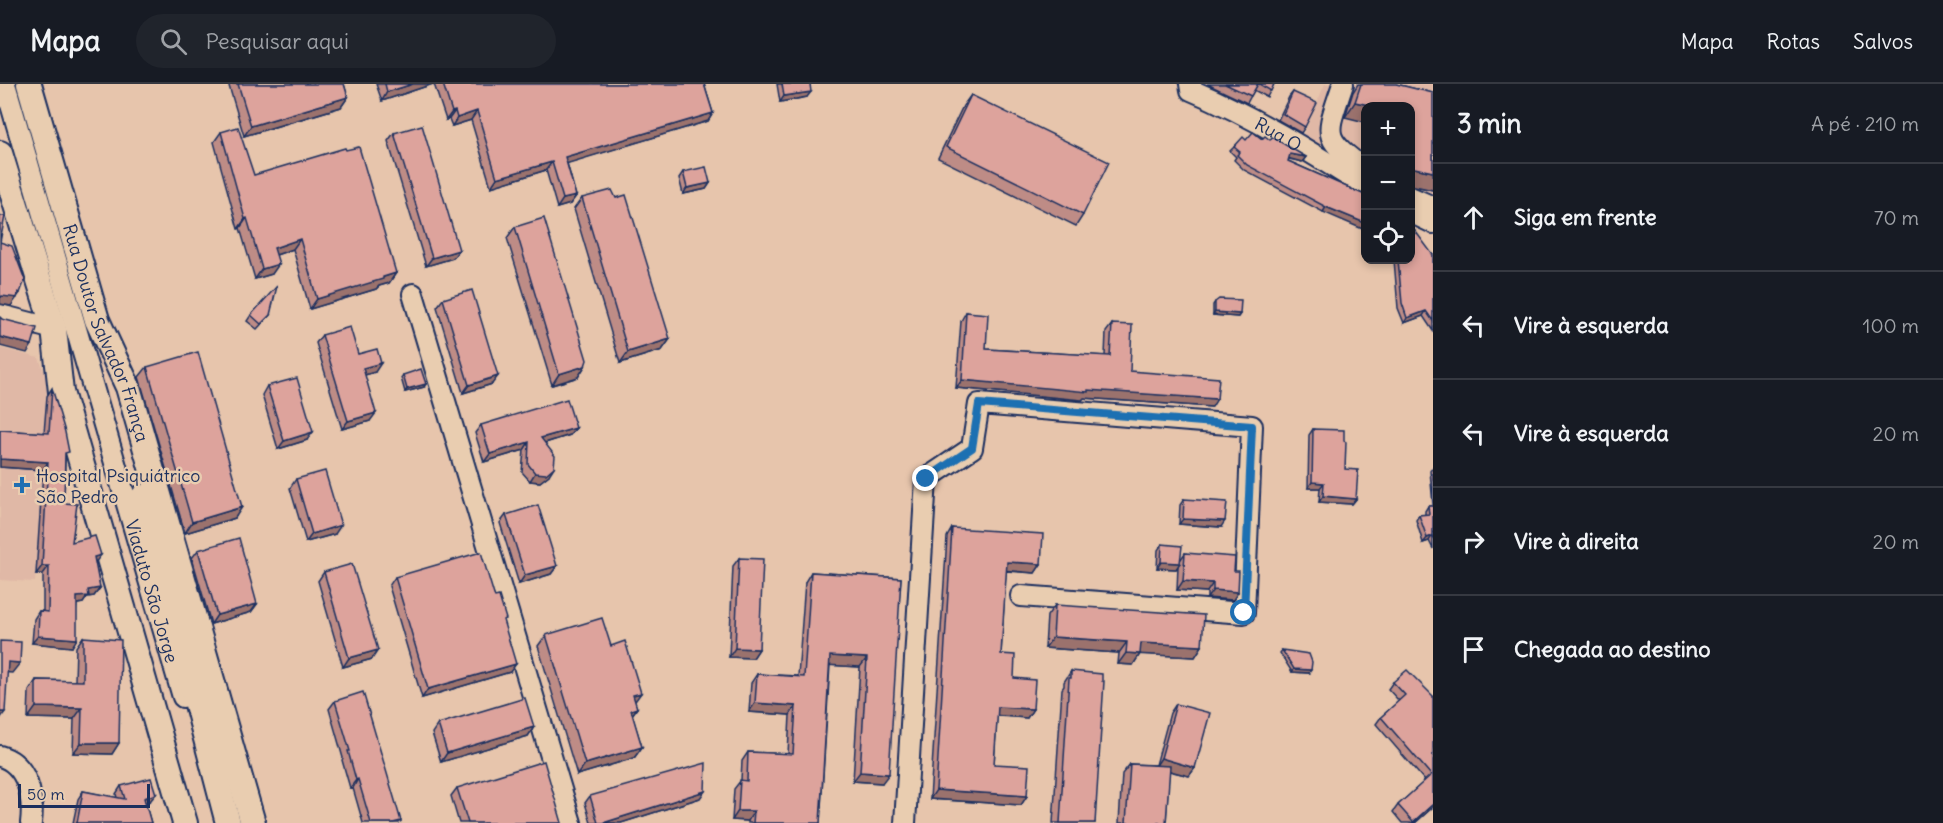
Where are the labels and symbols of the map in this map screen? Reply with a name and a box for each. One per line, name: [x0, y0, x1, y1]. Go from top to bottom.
street label: Rua O: [1251, 111, 1306, 156]
street label: Rua Doutor Salvador França: [58, 221, 155, 444]
place label: Hospital Psiquiátrico São Pedro: [36, 464, 200, 508]
route end: [912, 465, 938, 491]
marker: Hospital Psiquiátrico São Pedro: [13, 476, 31, 494]
street label: Viaduto São Jorge: [121, 517, 184, 665]
route start: [1230, 599, 1256, 625]
scale bar: [18, 781, 150, 808]

